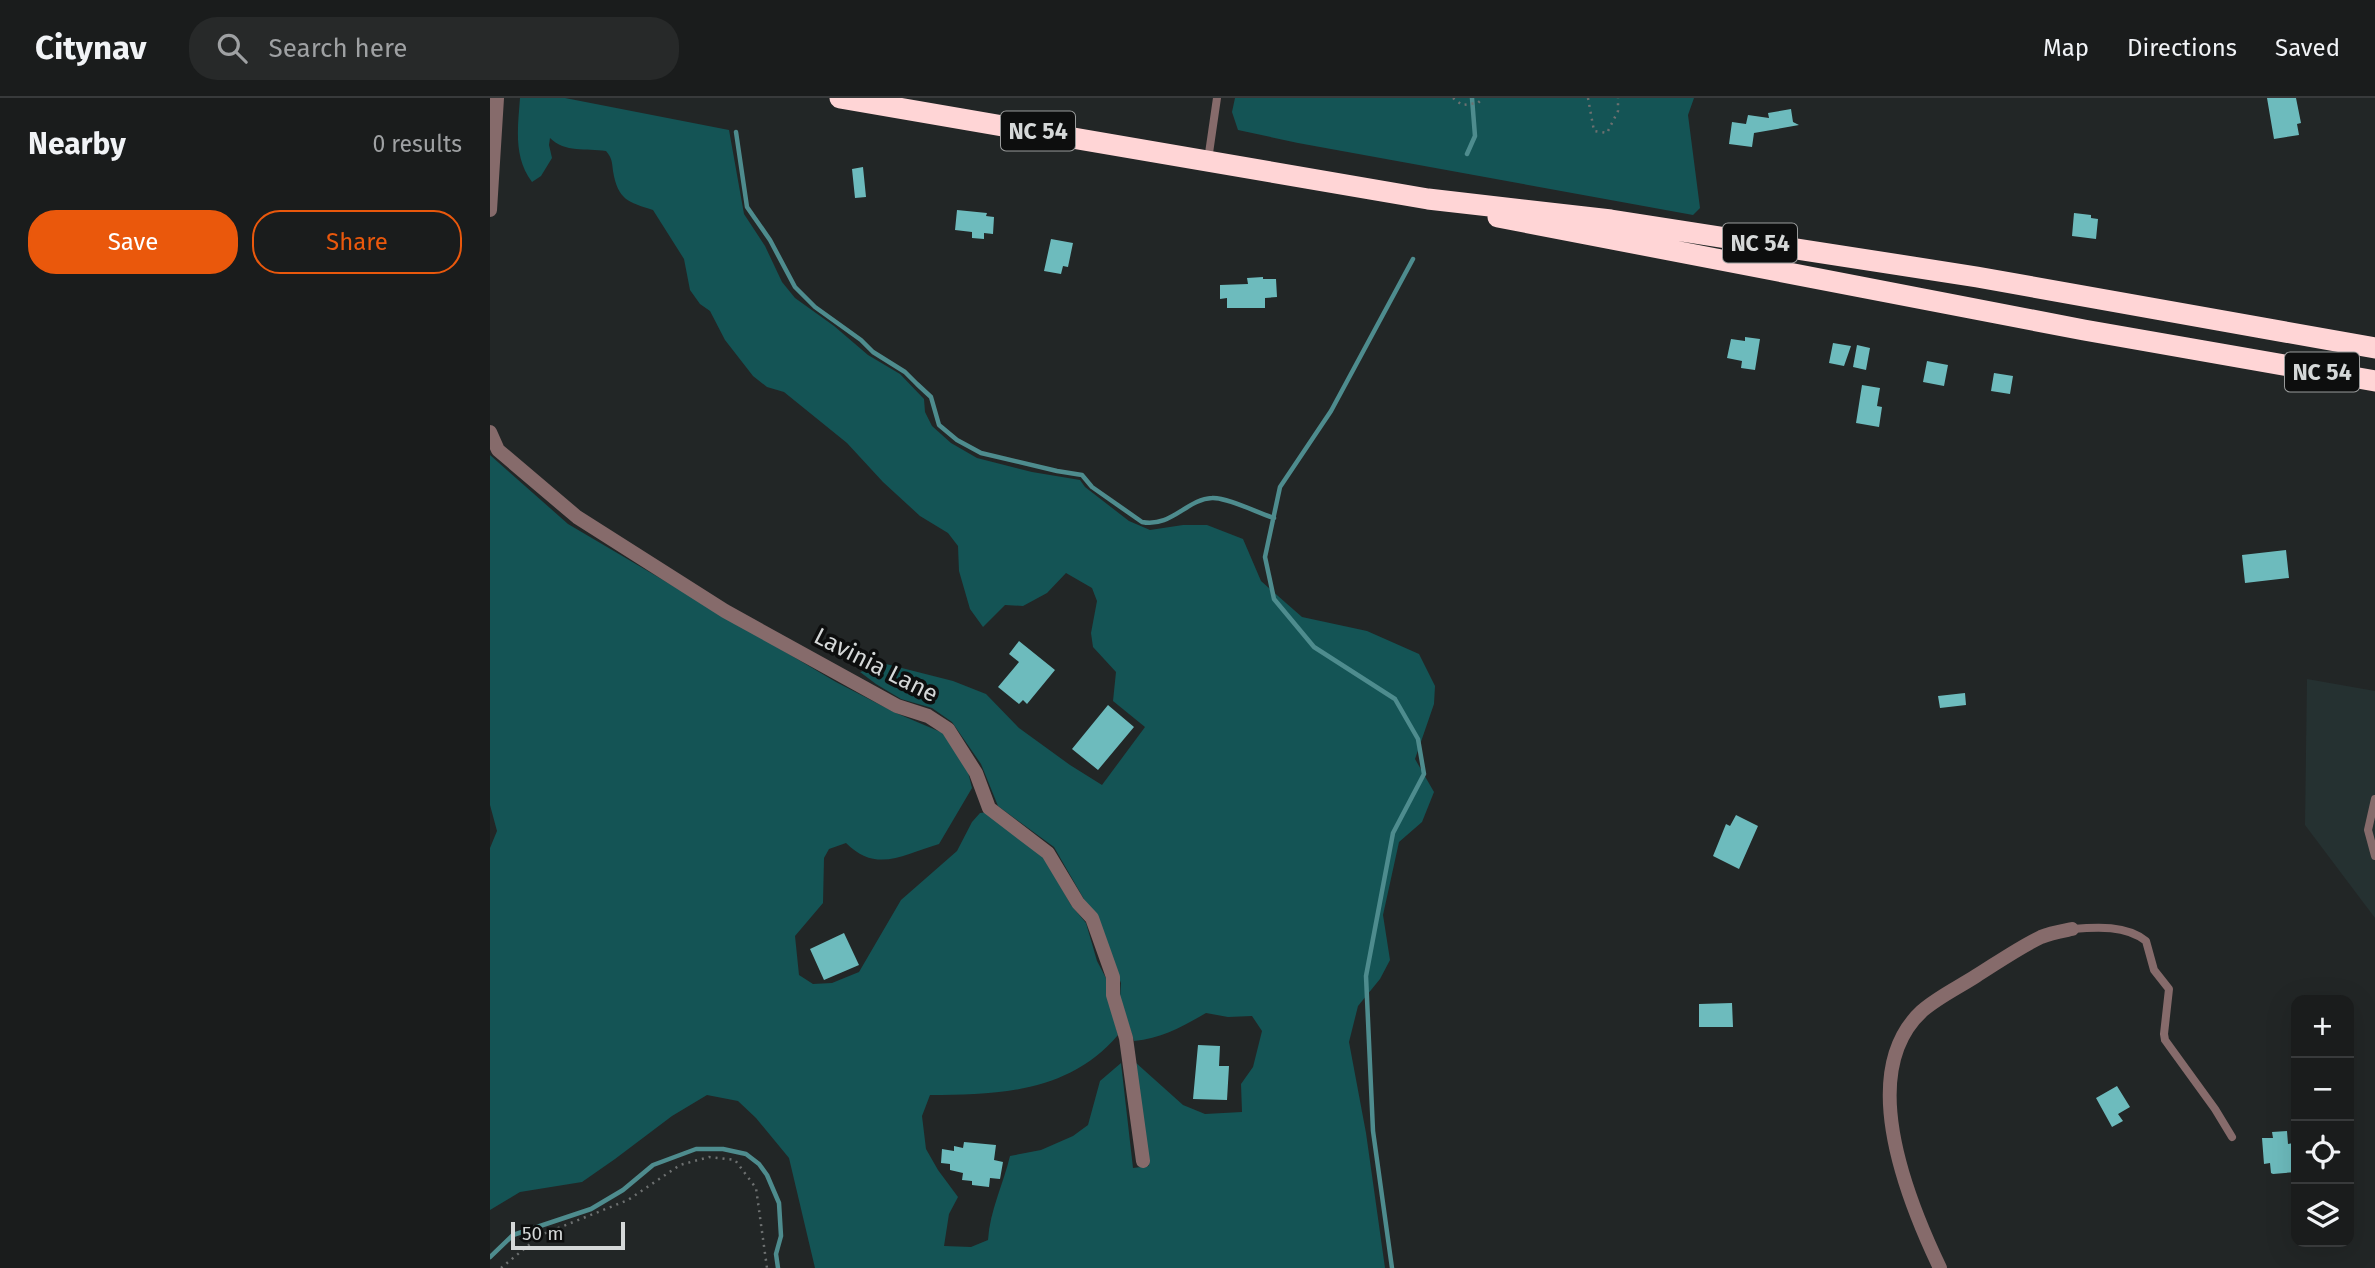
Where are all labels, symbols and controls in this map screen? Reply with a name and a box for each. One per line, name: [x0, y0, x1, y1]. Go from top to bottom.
search box: [189, 17, 679, 80]
text: Citynav: [35, 28, 147, 68]
icon: search: [213, 29, 251, 67]
text: Search here: [269, 33, 407, 64]
text: Map: [2043, 34, 2089, 62]
text: Directions: [2127, 34, 2237, 62]
text: Saved: [2275, 34, 2340, 62]
road number: NC 54: [1001, 112, 1075, 150]
text: Nearby: [28, 126, 126, 162]
text: 0 results: [372, 130, 462, 158]
button: Save: [28, 210, 238, 274]
button: Share: [252, 210, 462, 274]
road number: NC 54: [1723, 224, 1797, 262]
road number: NC 54: [2285, 353, 2359, 392]
street label: Lavinia Lane: [809, 622, 943, 708]
map controls: [2291, 995, 2354, 1247]
button: +: [2291, 995, 2354, 1058]
button: −: [2291, 1058, 2354, 1121]
button: locate: [2291, 1121, 2354, 1184]
button: layers: [2291, 1184, 2354, 1247]
scale bar: [511, 1219, 625, 1251]
text: 50 m: [522, 1222, 563, 1245]

